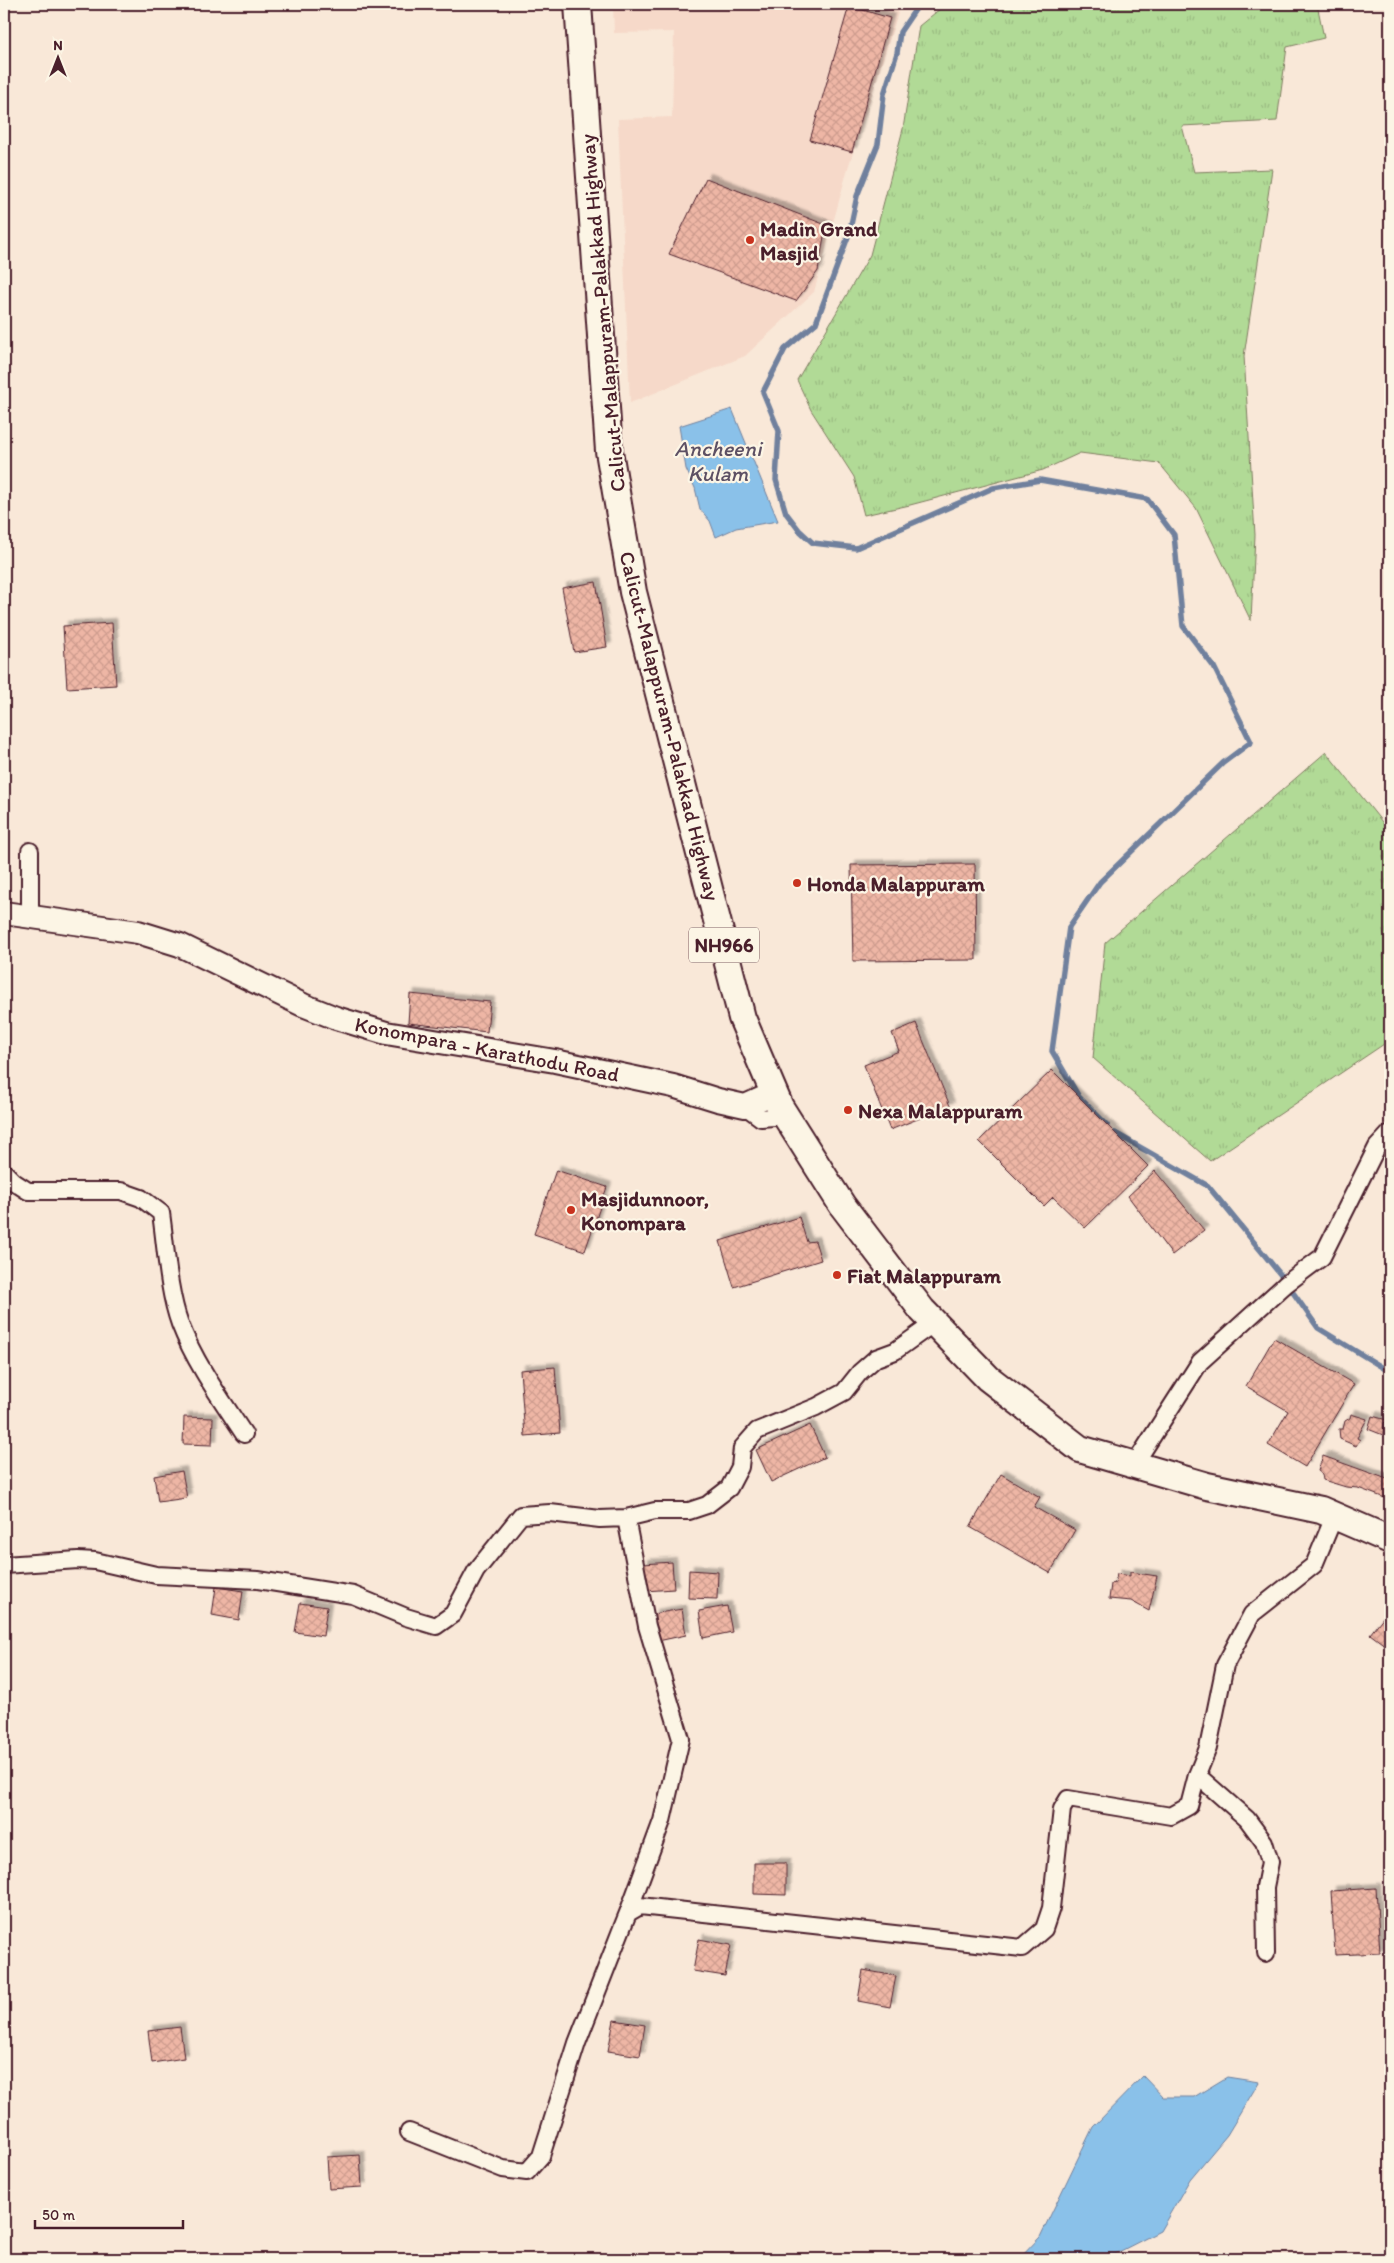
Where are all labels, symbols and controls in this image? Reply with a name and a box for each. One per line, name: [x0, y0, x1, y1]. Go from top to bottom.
north arrow: [32, 32, 82, 82]
text: N: [53, 37, 63, 54]
street label: Calicut-Malappuram-Palakkad Highway: [574, 133, 630, 493]
place label: Madin Grand Masjid: [760, 216, 878, 266]
marker: Madin Grand Masjid: [744, 234, 756, 246]
water label: Ancheeni Kulam: [674, 435, 764, 487]
street label: Calicut-Malappuram-Palakkad Highway: [614, 549, 726, 903]
place label: Honda Malappuram: [807, 871, 985, 897]
marker: Honda Malappuram: [791, 877, 803, 889]
road number: NH966: [689, 928, 759, 962]
street label: Konompara - Karathodu Road: [353, 1011, 621, 1087]
place label: Nexa Malappuram: [858, 1098, 1023, 1124]
marker: Nexa Malappuram: [842, 1104, 854, 1116]
place label: Masjidunnoor, Konompara: [581, 1186, 709, 1236]
marker: Masjidunnoor, Konompara: [565, 1204, 577, 1216]
place label: Fiat Malappuram: [847, 1263, 1001, 1289]
marker: Fiat Malappuram: [831, 1269, 843, 1281]
scale bar: [35, 2198, 182, 2230]
text: 50 m: [42, 2206, 75, 2224]

